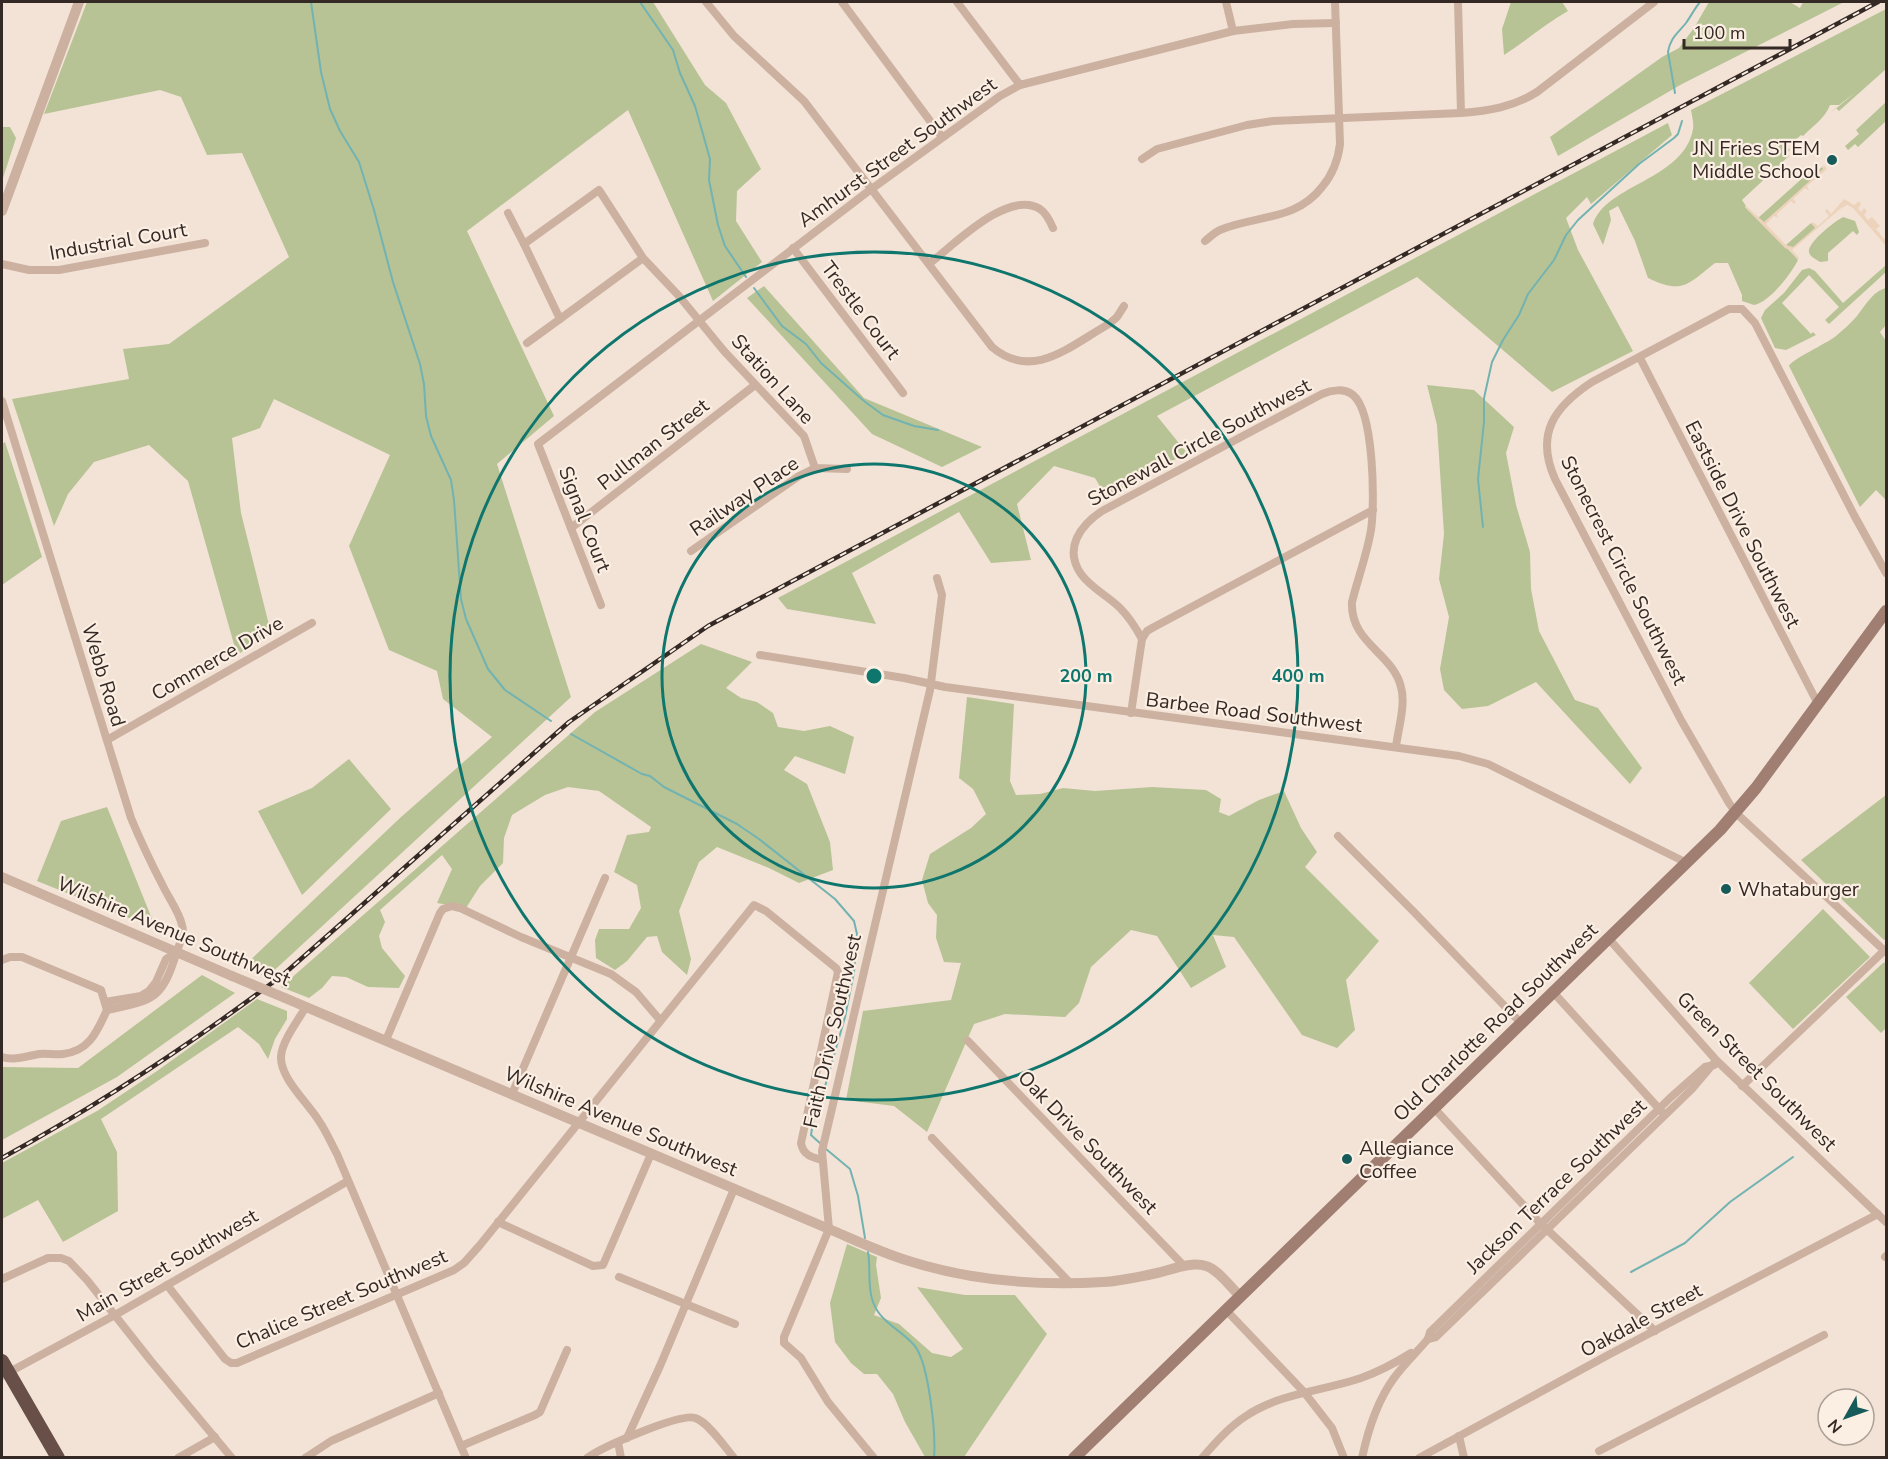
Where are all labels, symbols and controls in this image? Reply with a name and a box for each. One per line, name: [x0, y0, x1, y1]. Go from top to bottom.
scale bar: [1684, 12, 1790, 50]
text: 100 m: [1693, 21, 1745, 45]
street label: Amhurst Street Southwest: [792, 71, 1003, 234]
place label: JN Fries STEM Middle School: [1692, 135, 1820, 185]
marker: JN Fries STEM Middle School: [1825, 153, 1839, 167]
street label: Industrial Court: [47, 216, 190, 267]
street label: Trestle Court: [815, 256, 907, 366]
street label: Station Lane: [725, 328, 820, 430]
street label: Stonewall Circle Southwest: [1083, 372, 1316, 513]
street label: Pullman Street: [592, 392, 715, 496]
street label: Eastside Drive Southwest: [1678, 416, 1807, 634]
street label: Railway Place: [685, 450, 804, 543]
street label: Stonecrest Circle Southwest: [1554, 451, 1694, 690]
street label: Signal Court: [552, 462, 617, 577]
street label: Commerce Drive: [146, 610, 288, 707]
street label: Webb Road: [75, 620, 132, 730]
text: 200 m: [1059, 664, 1113, 688]
text: 400 m: [1271, 664, 1325, 688]
centre of rings: [864, 666, 884, 686]
street label: Barbee Road Southwest: [1144, 686, 1365, 739]
street label: Wilshire Avenue Southwest: [53, 870, 295, 993]
place label: Whataburger: [1738, 876, 1859, 903]
marker: Whataburger: [1719, 882, 1733, 896]
street label: Old Charlotte Road Southwest: [1387, 916, 1604, 1128]
street label: Faith Drive Southwest: [797, 930, 868, 1131]
street label: Green Street Southwest: [1671, 986, 1843, 1158]
street label: Wilshire Avenue Southwest: [500, 1060, 742, 1183]
street label: Oak Drive Southwest: [1012, 1064, 1164, 1221]
street label: Jackson Terrace Southwest: [1460, 1092, 1653, 1280]
place label: Allegiance Coffee: [1359, 1135, 1454, 1185]
marker: Allegiance Coffee: [1340, 1152, 1354, 1166]
street label: Main Street Southwest: [72, 1202, 264, 1328]
street label: Chalice Street Southwest: [231, 1242, 452, 1356]
street label: Oakdale Street: [1576, 1277, 1708, 1364]
north arrow: [1816, 1387, 1876, 1447]
text: N: [1823, 1414, 1848, 1438]

